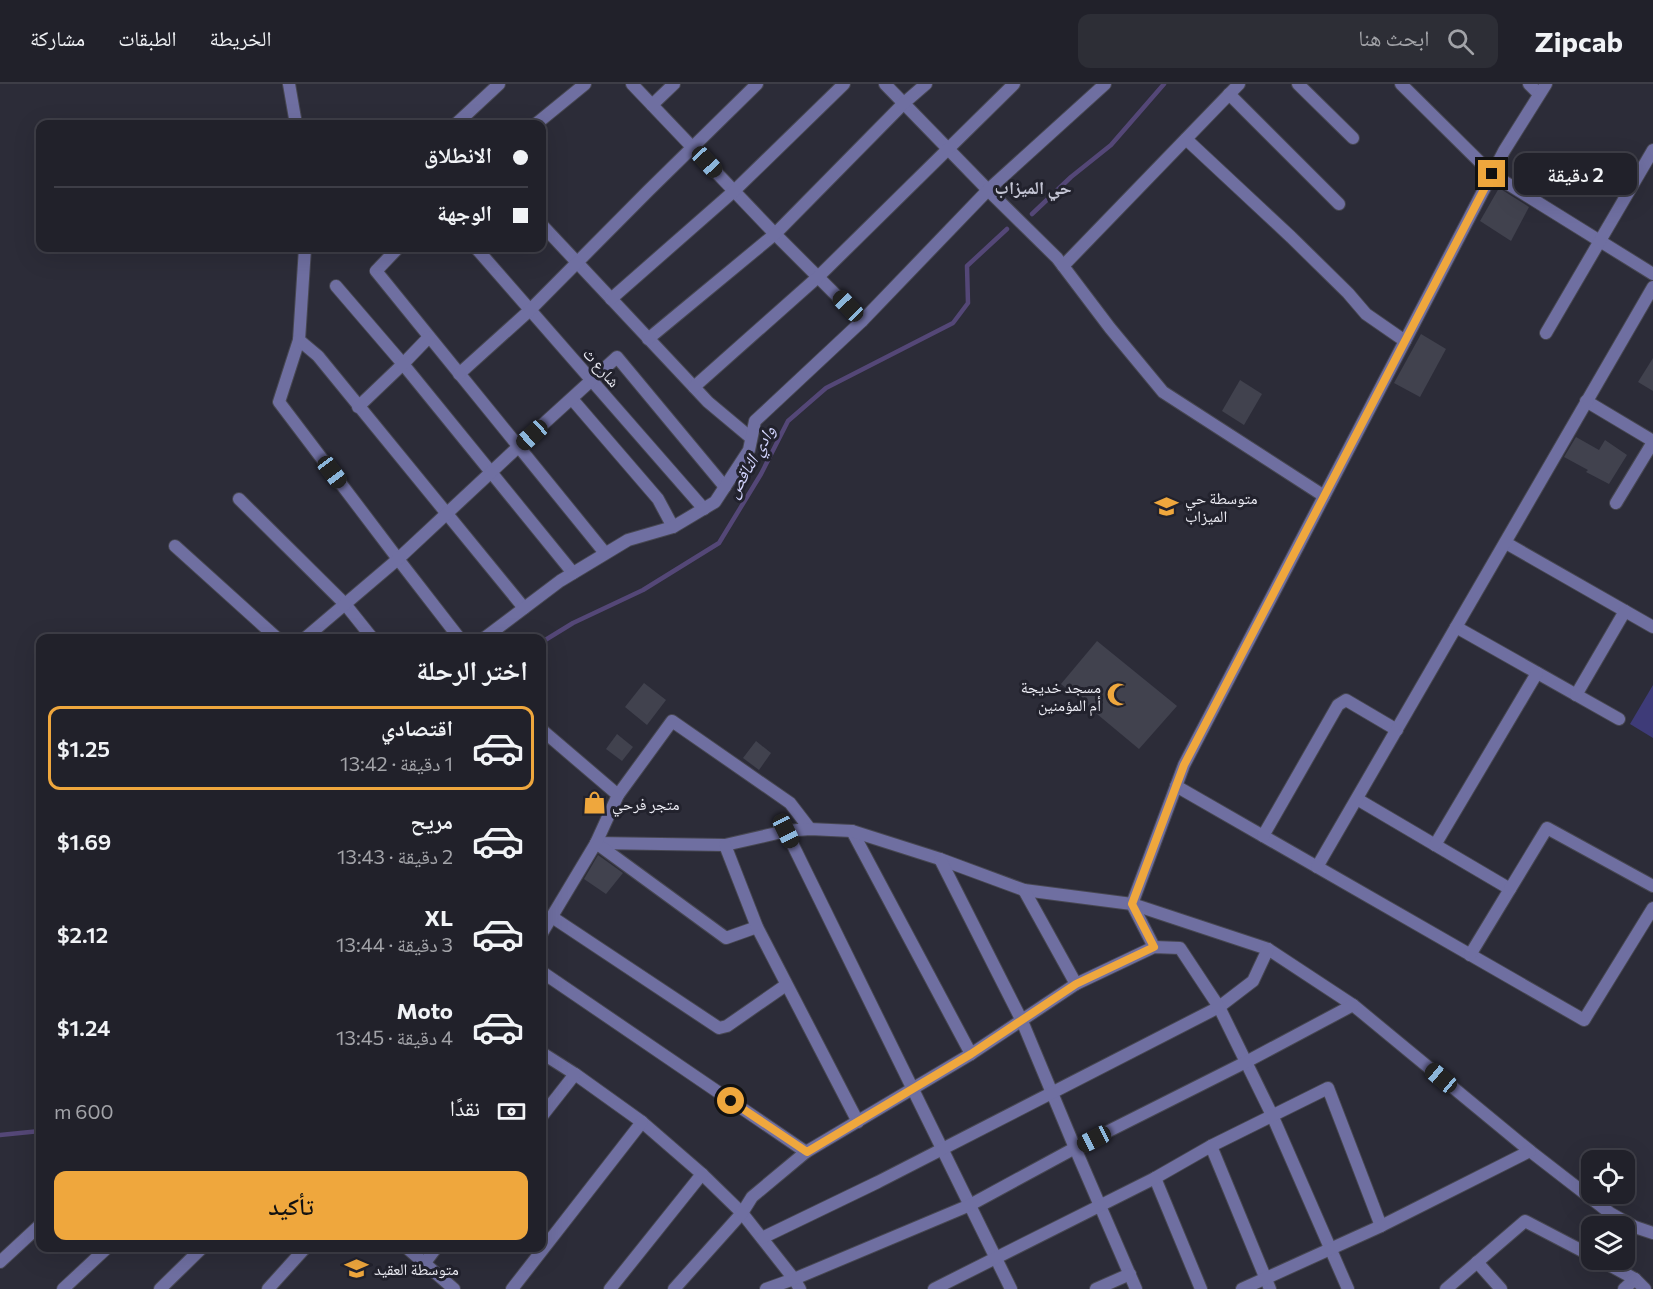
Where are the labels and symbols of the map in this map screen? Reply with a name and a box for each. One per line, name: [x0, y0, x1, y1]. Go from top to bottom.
car: [688, 143, 726, 181]
callout: 2 دقيقة: [1513, 153, 1636, 195]
route end: [1478, 160, 1505, 187]
district label: حي الميزاب: [994, 176, 1072, 202]
car: [829, 287, 867, 325]
street label: شارع ث: [578, 343, 624, 392]
car: [513, 416, 551, 454]
water label: وادي الناقص: [720, 420, 784, 503]
car: [314, 452, 350, 492]
place label: متوسطة حي الميزاب: [1185, 488, 1258, 526]
school or university icon: متوسطة حي الميزاب: [1154, 493, 1180, 519]
place label: مسجد خديجة أم المؤمنين: [1021, 677, 1101, 716]
mosque icon: مسجد خديجة أم المؤمنين: [1106, 682, 1132, 708]
shop icon: متجر فرحي: [581, 790, 607, 816]
place label: متجر فرحي: [612, 794, 680, 817]
car: [770, 811, 802, 851]
car: [1421, 1060, 1461, 1096]
route start: [717, 1087, 744, 1114]
car: [1074, 1123, 1114, 1155]
school or university icon: متوسطة العقيد: [343, 1255, 369, 1281]
place label: متوسطة العقيد: [374, 1259, 459, 1279]

